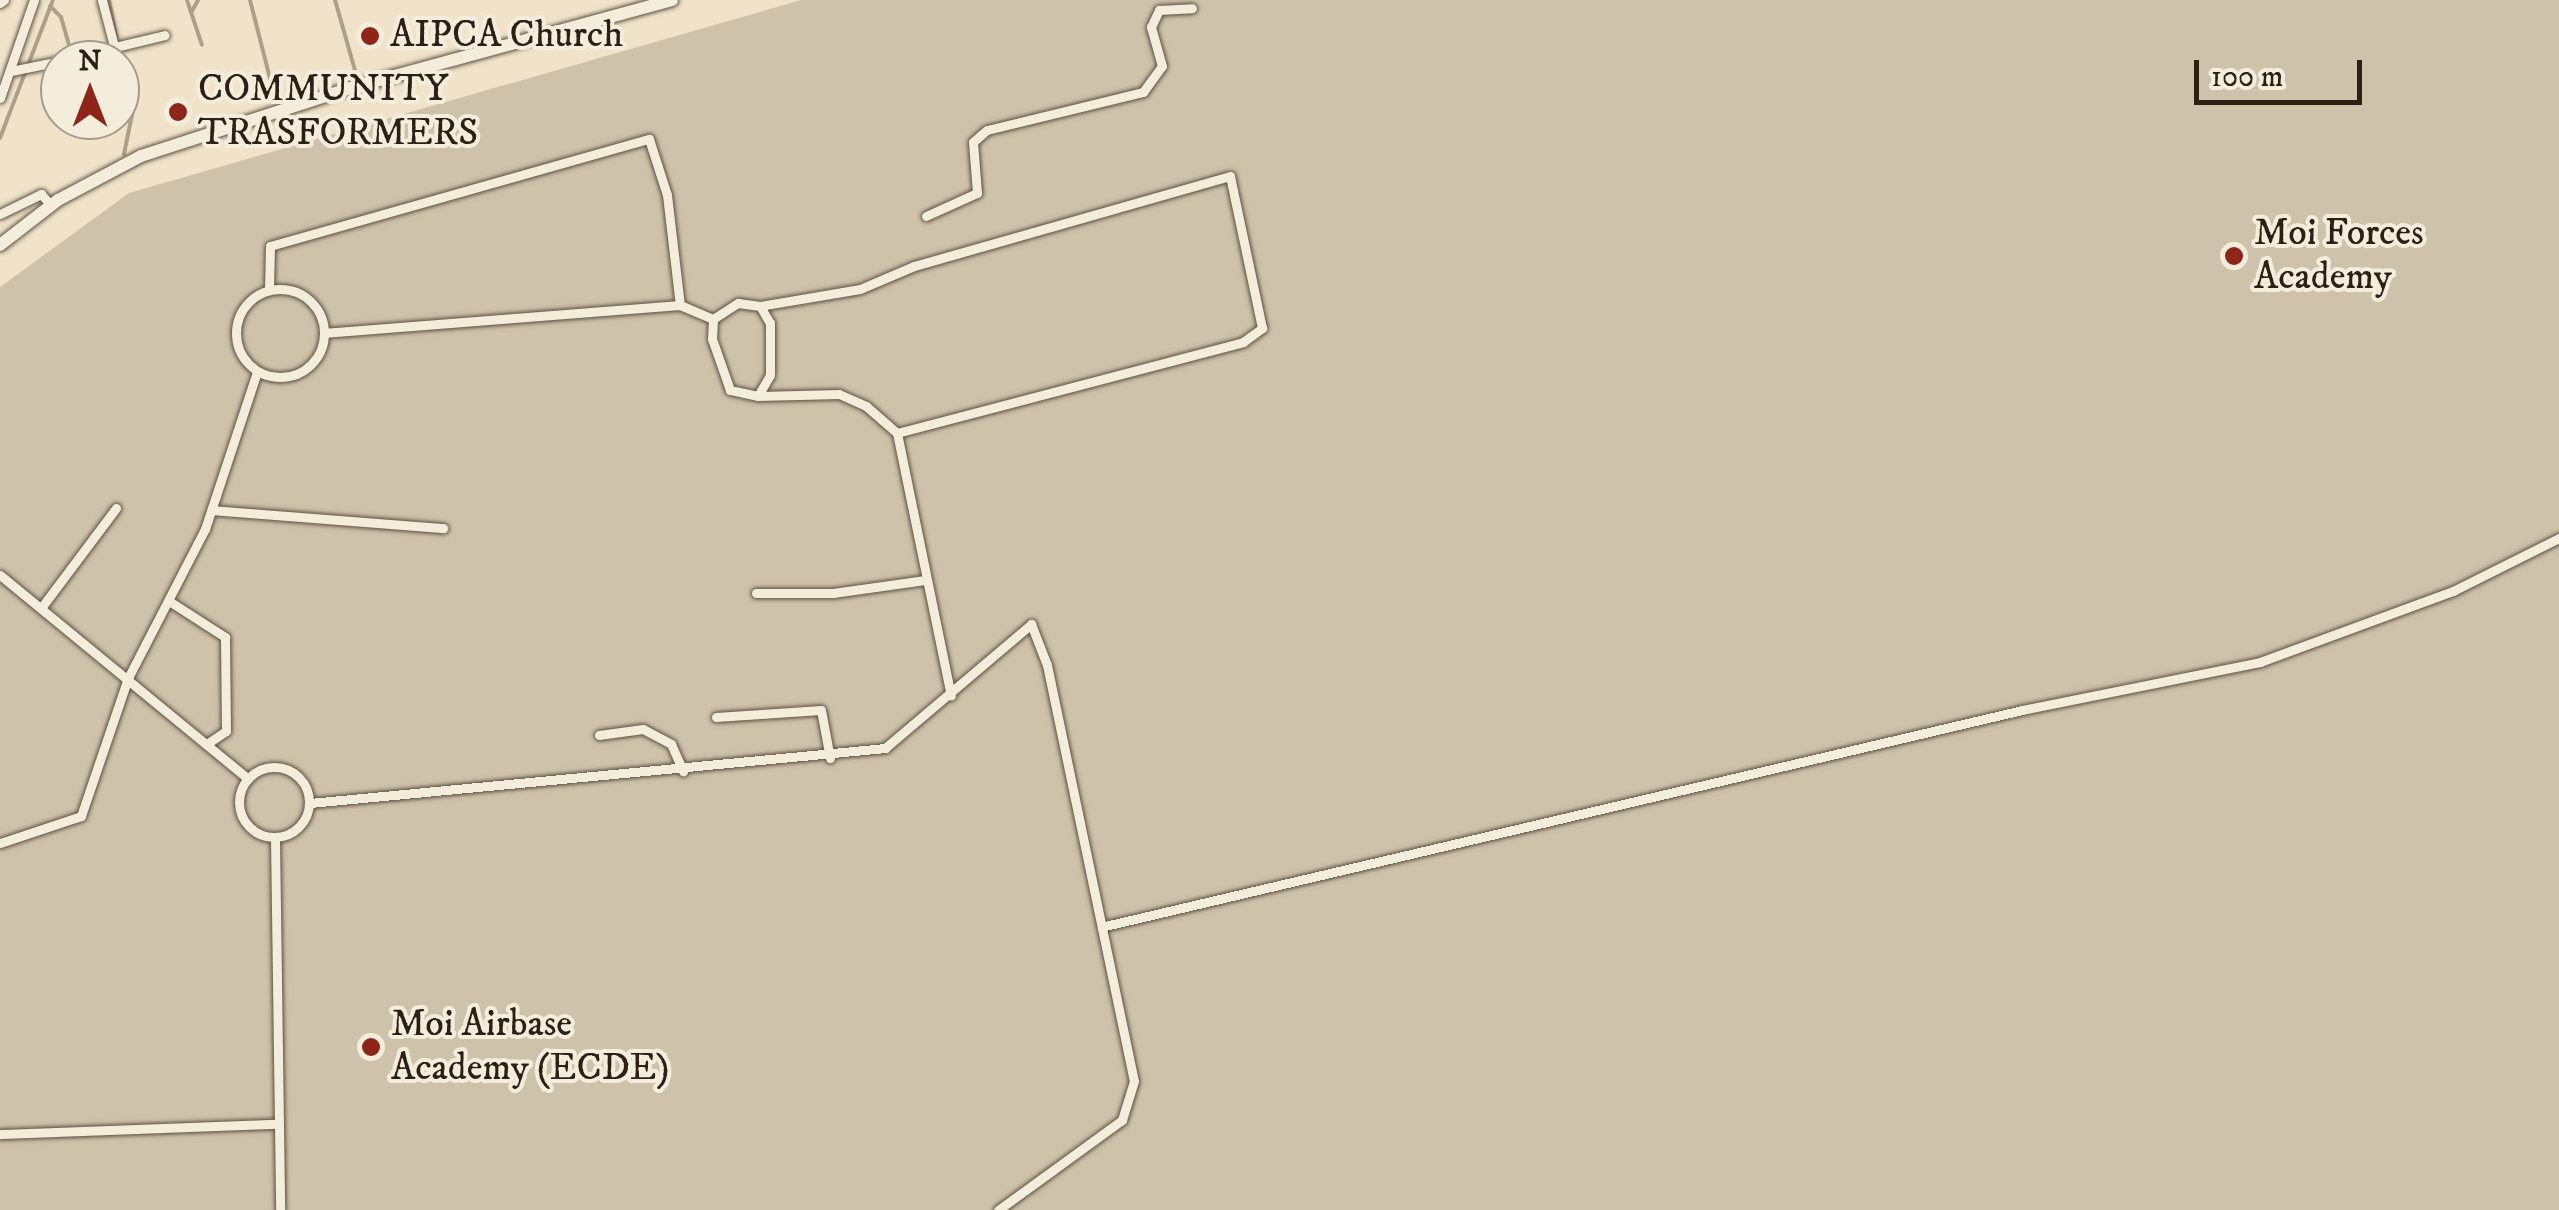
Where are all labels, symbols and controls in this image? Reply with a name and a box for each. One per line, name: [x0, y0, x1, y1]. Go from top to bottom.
place label: AIPCA Church: [390, 13, 623, 59]
marker: AIPCA Church: [359, 25, 381, 47]
north arrow: [40, 40, 140, 140]
scale bar: [2199, 40, 2366, 102]
text: N: [79, 44, 101, 79]
text: 100 m: [2211, 59, 2283, 96]
place label: COMMUNITY TRASFORMERS: [198, 67, 478, 156]
marker: COMMUNITY TRASFORMERS: [167, 101, 189, 123]
place label: Moi Forces Academy: [2254, 211, 2424, 300]
marker: Moi Forces Academy: [2223, 245, 2245, 267]
place label: Moi Airbase Academy (ECDE): [391, 1002, 669, 1092]
marker: Moi Airbase Academy (ECDE): [360, 1036, 382, 1058]

